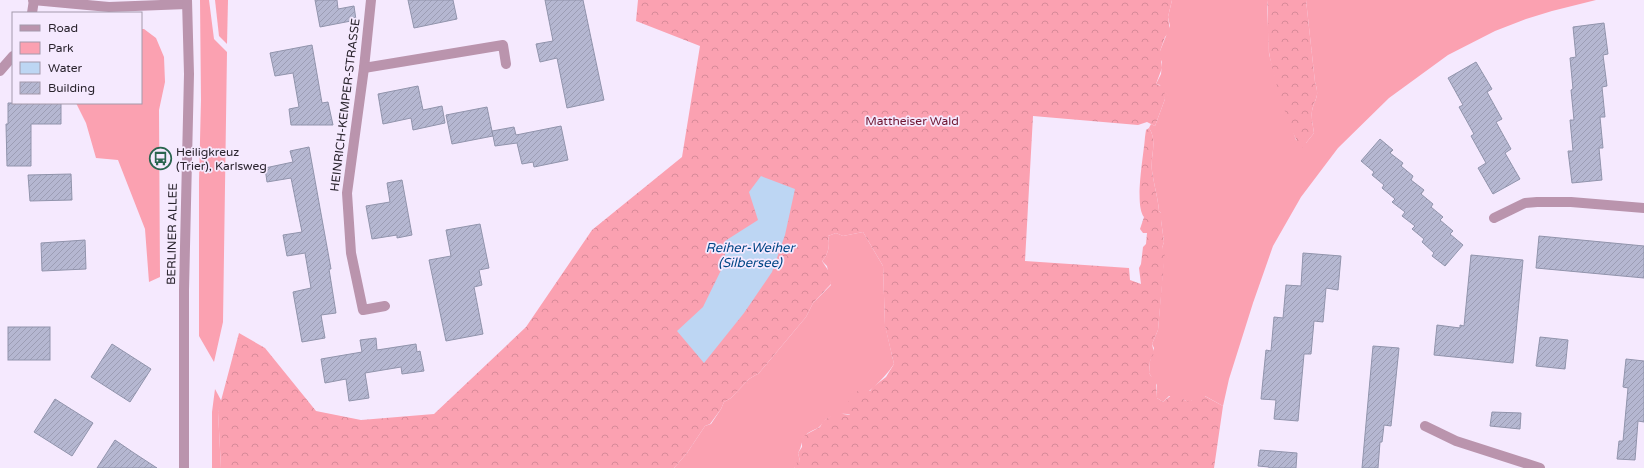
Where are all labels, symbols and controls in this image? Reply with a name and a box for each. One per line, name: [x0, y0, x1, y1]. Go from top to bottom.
legend: [12, 12, 142, 104]
street label: HEINRICH-KEMPER-STRASSE: [327, 17, 363, 192]
text: Road: [48, 21, 78, 35]
text: Park: [48, 41, 74, 55]
text: Water: [48, 61, 83, 75]
text: Building: [48, 81, 95, 95]
park label: Mattheiser Wald: [865, 114, 959, 128]
place label: Heiligkreuz (Trier), Karlsweg: [176, 145, 267, 173]
bus stop icon: Heiligkreuz (Trier), Karlsweg: [148, 146, 174, 172]
street label: BERLINER ALLEE: [164, 183, 180, 285]
water label: Reiher-Weiher (Silbersee): [706, 240, 796, 271]

